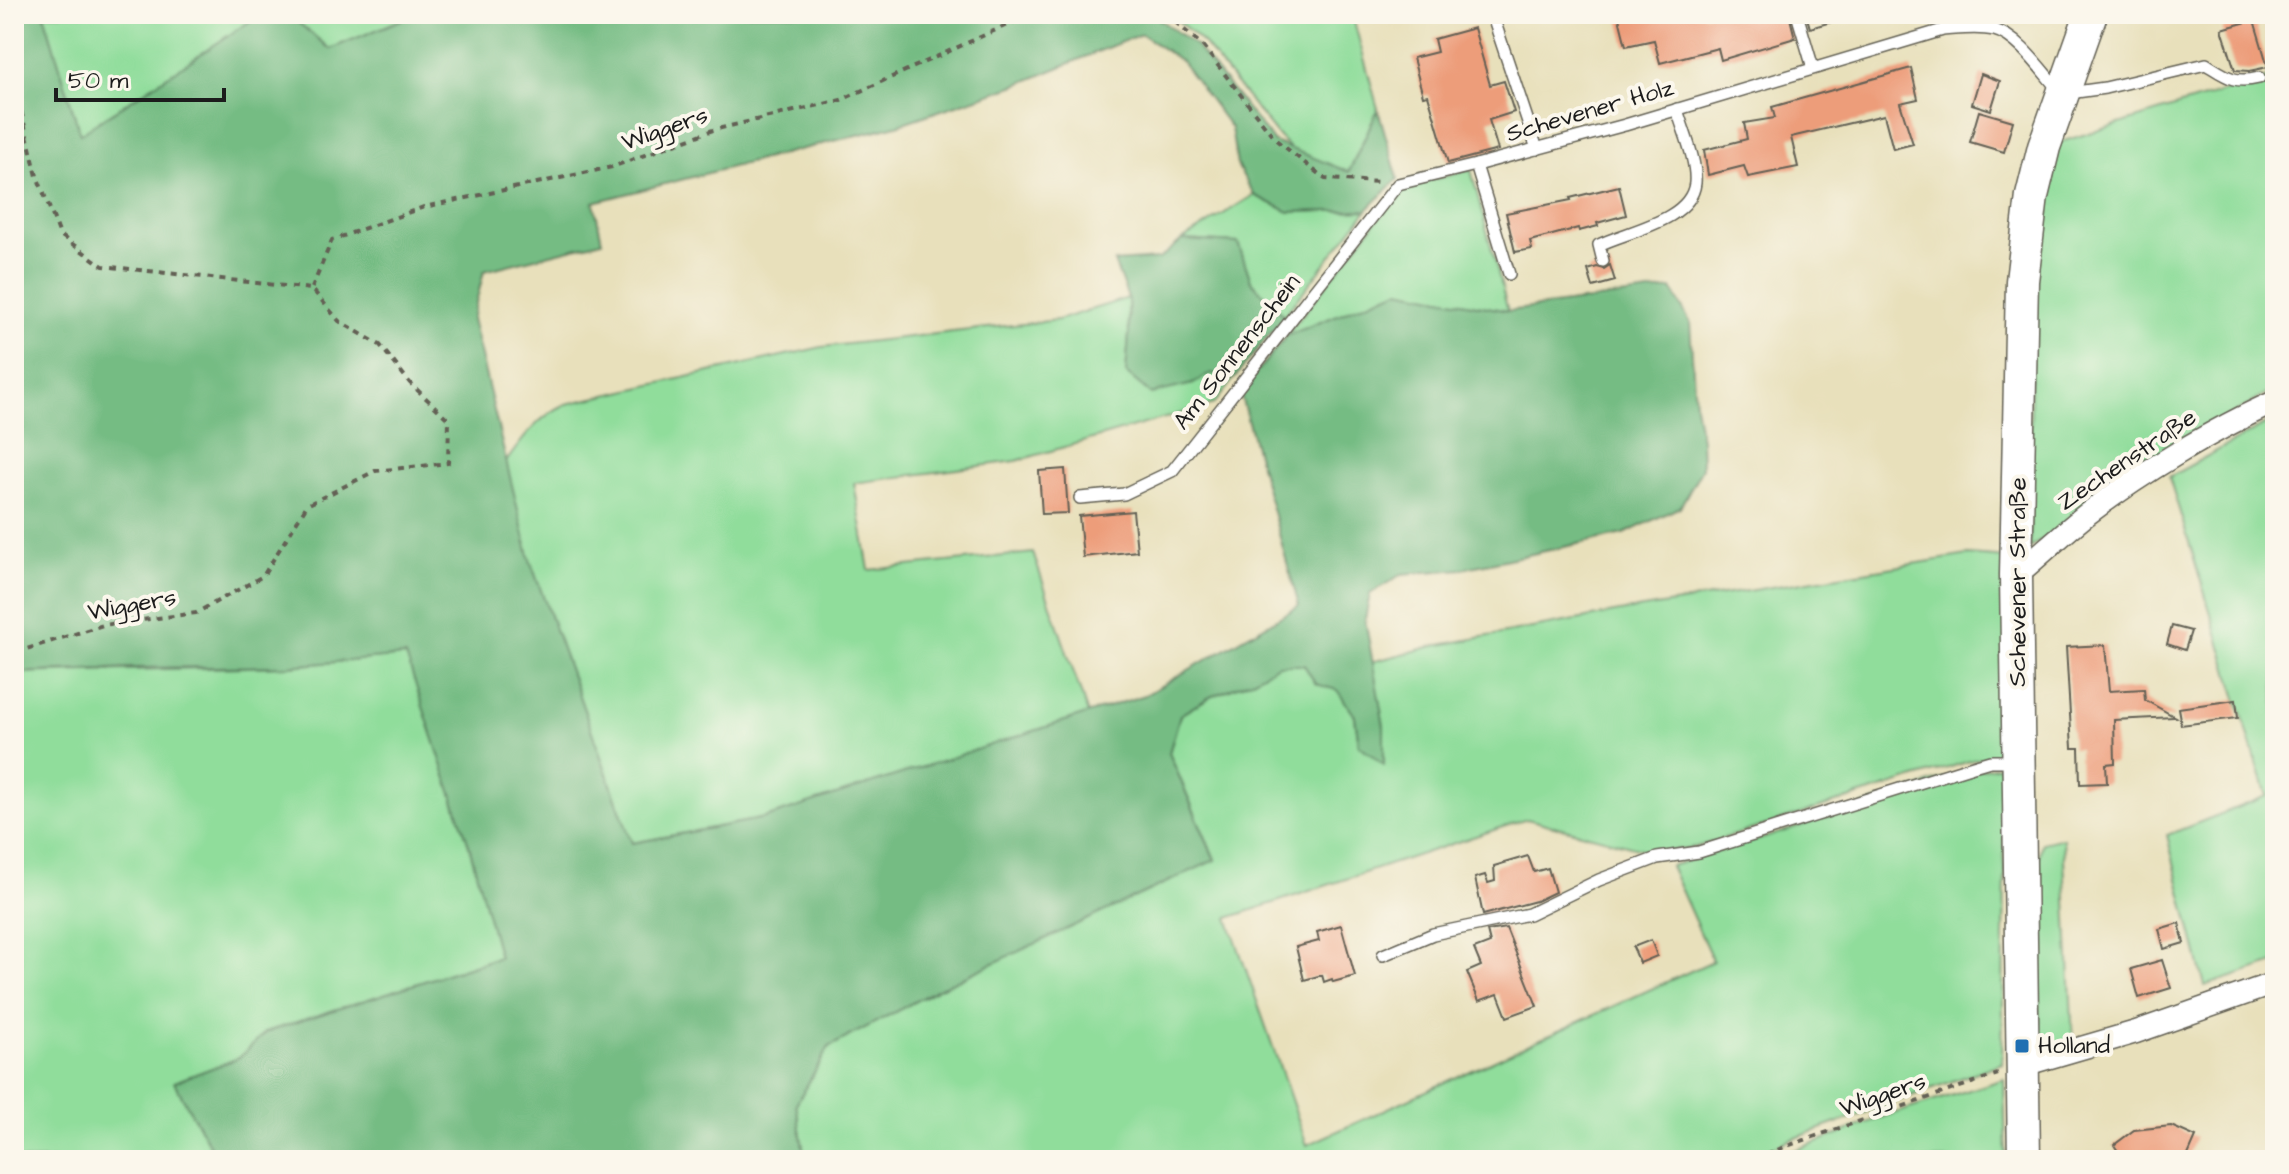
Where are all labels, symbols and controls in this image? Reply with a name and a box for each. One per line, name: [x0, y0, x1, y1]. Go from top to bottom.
scale bar: [56, 52, 224, 102]
text: 50 m: [68, 64, 129, 98]
street label: Schevener Holz: [1502, 71, 1678, 151]
street label: Wiggers: [617, 98, 713, 161]
street label: Am Sonnenschein: [1165, 267, 1309, 437]
street label: Zechenstraße: [2051, 401, 2203, 519]
street label: Schevener Straße: [2001, 477, 2035, 687]
street label: Wiggers: [85, 581, 179, 630]
place label: Holland: [2038, 1029, 2110, 1063]
marker: Holland: [2013, 1037, 2031, 1055]
street label: Wiggers: [1835, 1064, 1931, 1127]

